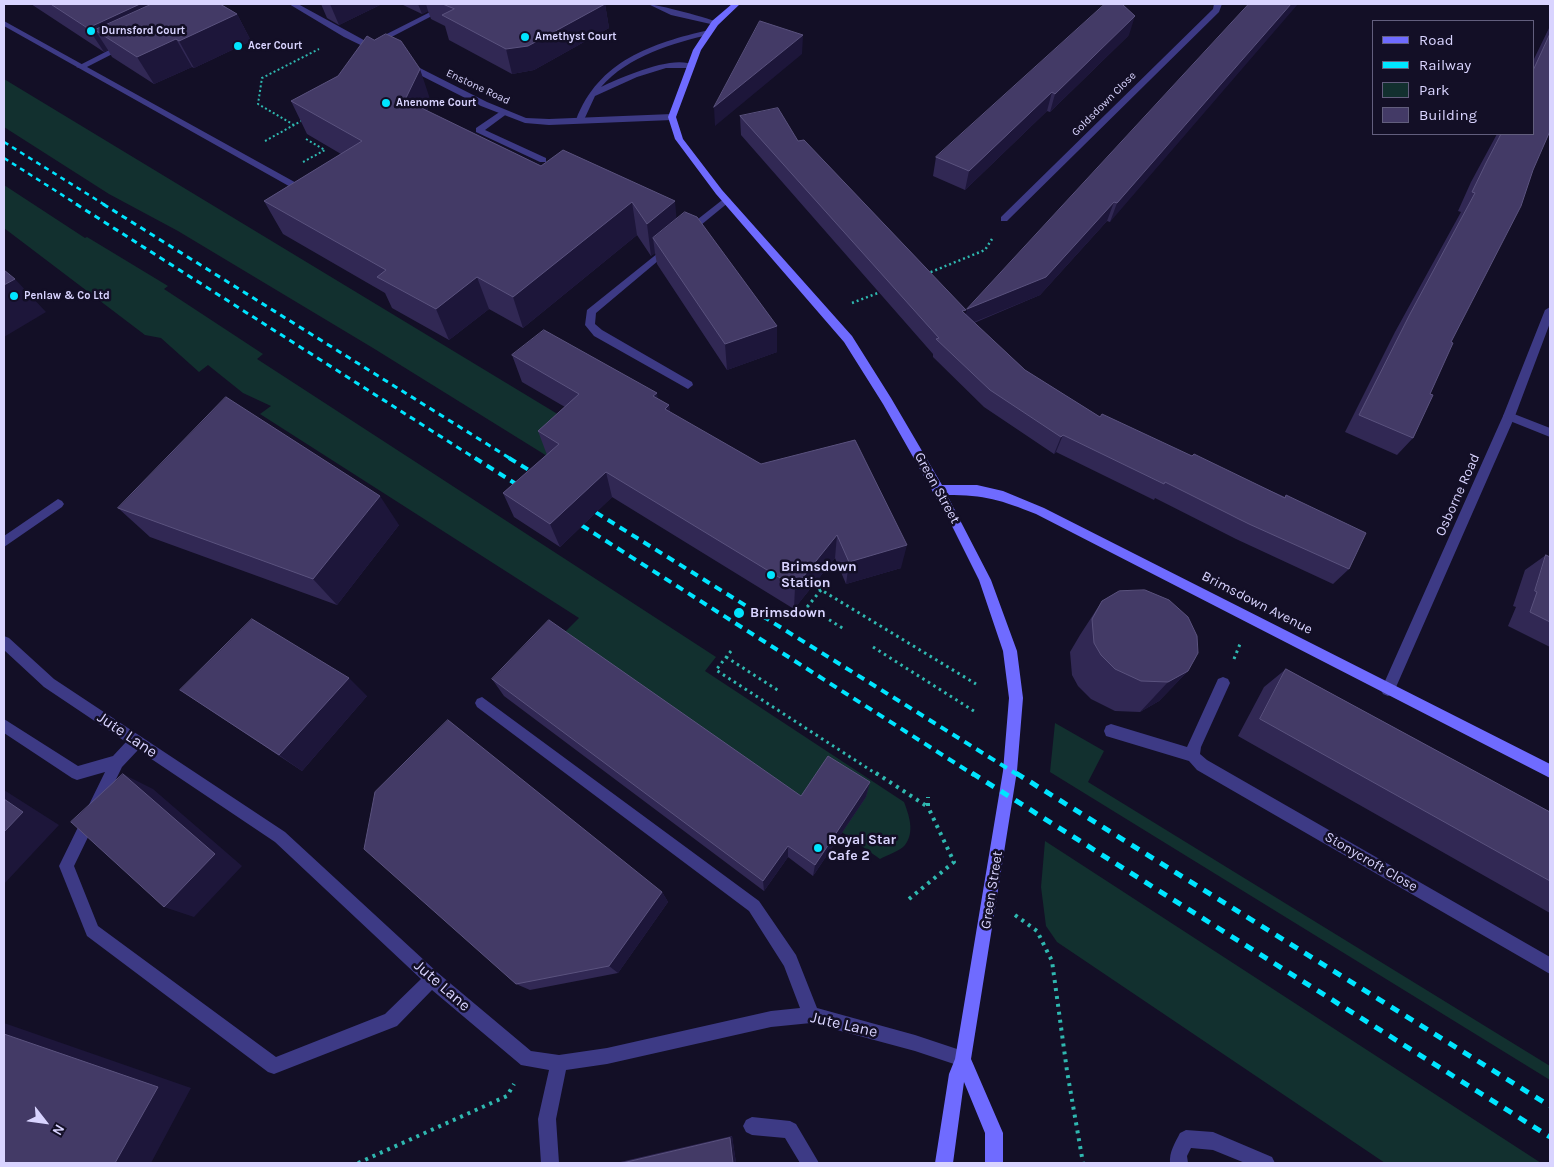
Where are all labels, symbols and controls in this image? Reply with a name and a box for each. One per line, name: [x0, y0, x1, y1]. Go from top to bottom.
legend: [1372, 20, 1534, 135]
place label: Durnsford Court: [101, 24, 185, 38]
marker: Durnsford Court: [85, 25, 97, 37]
place label: Amethyst Court: [535, 30, 617, 44]
marker: Amethyst Court: [519, 31, 531, 43]
text: Road: [1419, 31, 1454, 49]
place label: Acer Court: [248, 39, 302, 53]
marker: Acer Court: [232, 40, 244, 52]
text: Railway: [1419, 56, 1471, 74]
street label: Enstone Road: [444, 66, 512, 108]
street label: Goldsdown Close: [1069, 69, 1139, 139]
text: Park: [1419, 81, 1449, 99]
place label: Anenome Court: [396, 96, 476, 110]
marker: Anenome Court: [380, 97, 392, 109]
text: Building: [1419, 106, 1477, 124]
place label: Penlaw & Co Ltd: [24, 289, 110, 303]
marker: Penlaw & Co Ltd: [8, 290, 20, 302]
street label: Green Street: [911, 450, 963, 526]
street label: Osborne Road: [1432, 451, 1484, 539]
place label: Brimsdown Station: [781, 559, 857, 592]
street label: Brimsdown Avenue: [1199, 568, 1315, 638]
marker: Brimsdown Station: [765, 569, 777, 581]
place label: Brimsdown: [750, 605, 826, 621]
marker: Brimsdown: [732, 606, 746, 620]
street label: Jute Lane: [93, 708, 161, 762]
street label: Stonycroft Close: [1322, 829, 1420, 895]
place label: Royal Star Cafe 2: [828, 832, 896, 864]
marker: Royal Star Cafe 2: [812, 842, 824, 854]
street label: Green Street: [978, 850, 1006, 930]
street label: Jute Lane: [410, 956, 474, 1016]
street label: Jute Lane: [809, 1008, 879, 1042]
north arrow: [20, 1097, 70, 1147]
text: N: [49, 1121, 68, 1138]

